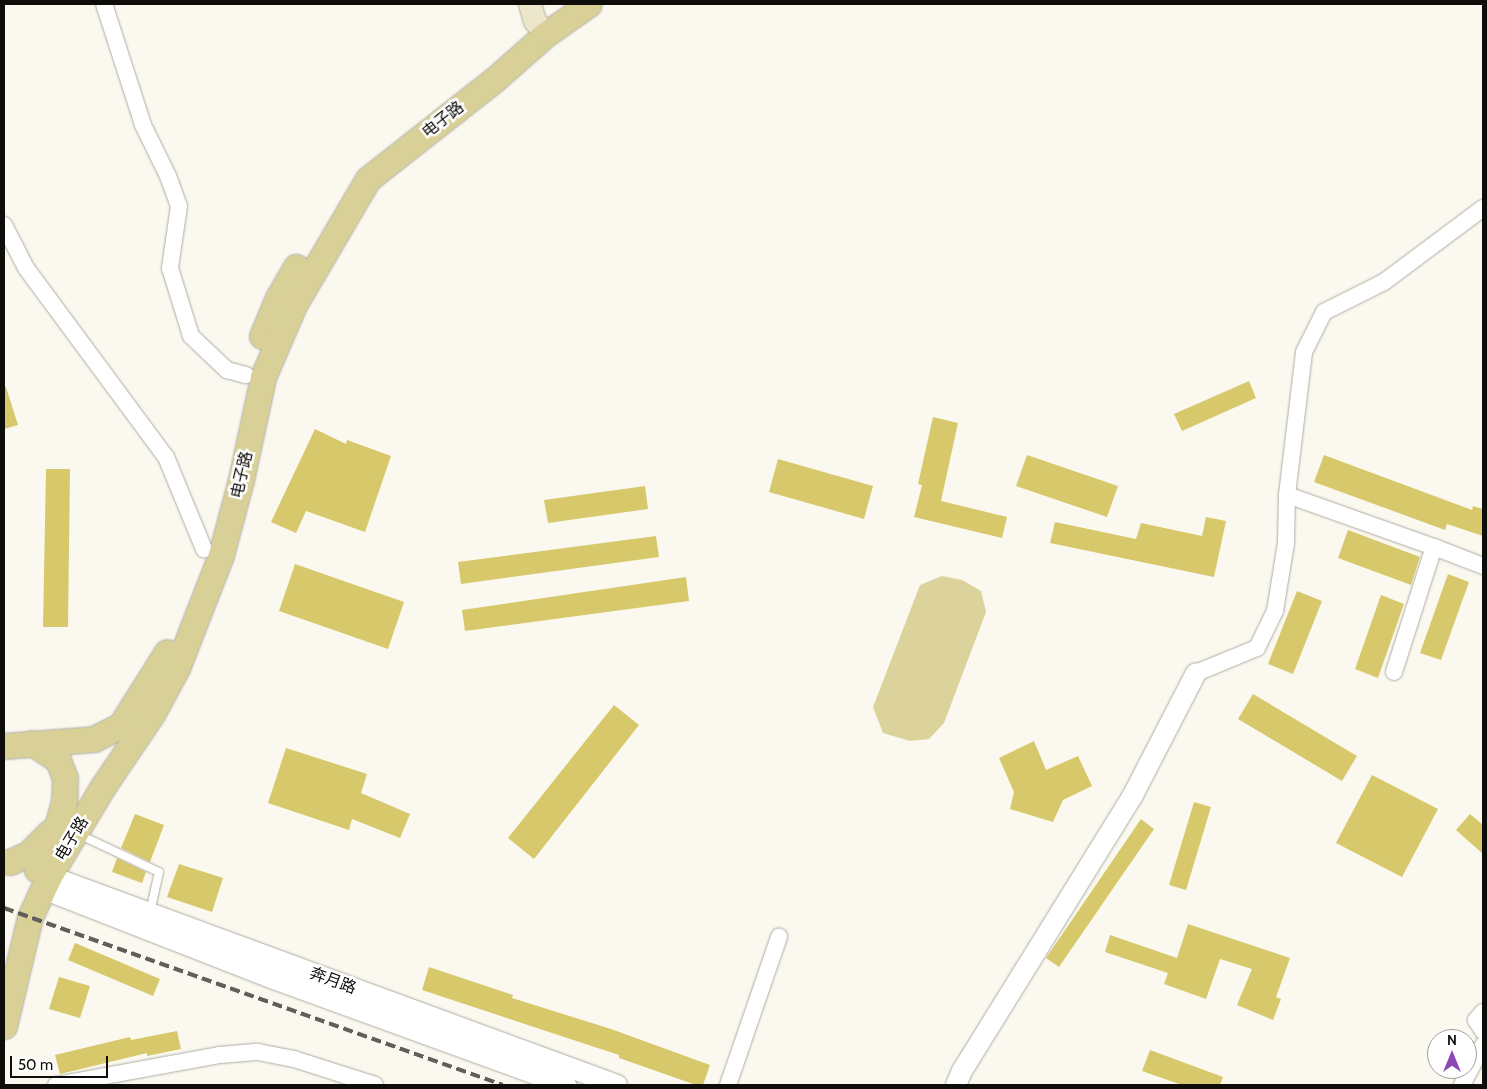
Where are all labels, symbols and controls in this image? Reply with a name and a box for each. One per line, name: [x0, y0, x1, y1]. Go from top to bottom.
street label: 电子路: [418, 98, 468, 142]
street label: 电子路: [227, 449, 257, 501]
street label: 电子路: [51, 813, 93, 865]
street label: 奔月路: [307, 964, 359, 998]
north arrow: [1427, 1029, 1477, 1079]
text: N: [1447, 1031, 1457, 1049]
scale bar: [12, 1046, 110, 1078]
text: 50 m: [18, 1056, 53, 1074]

